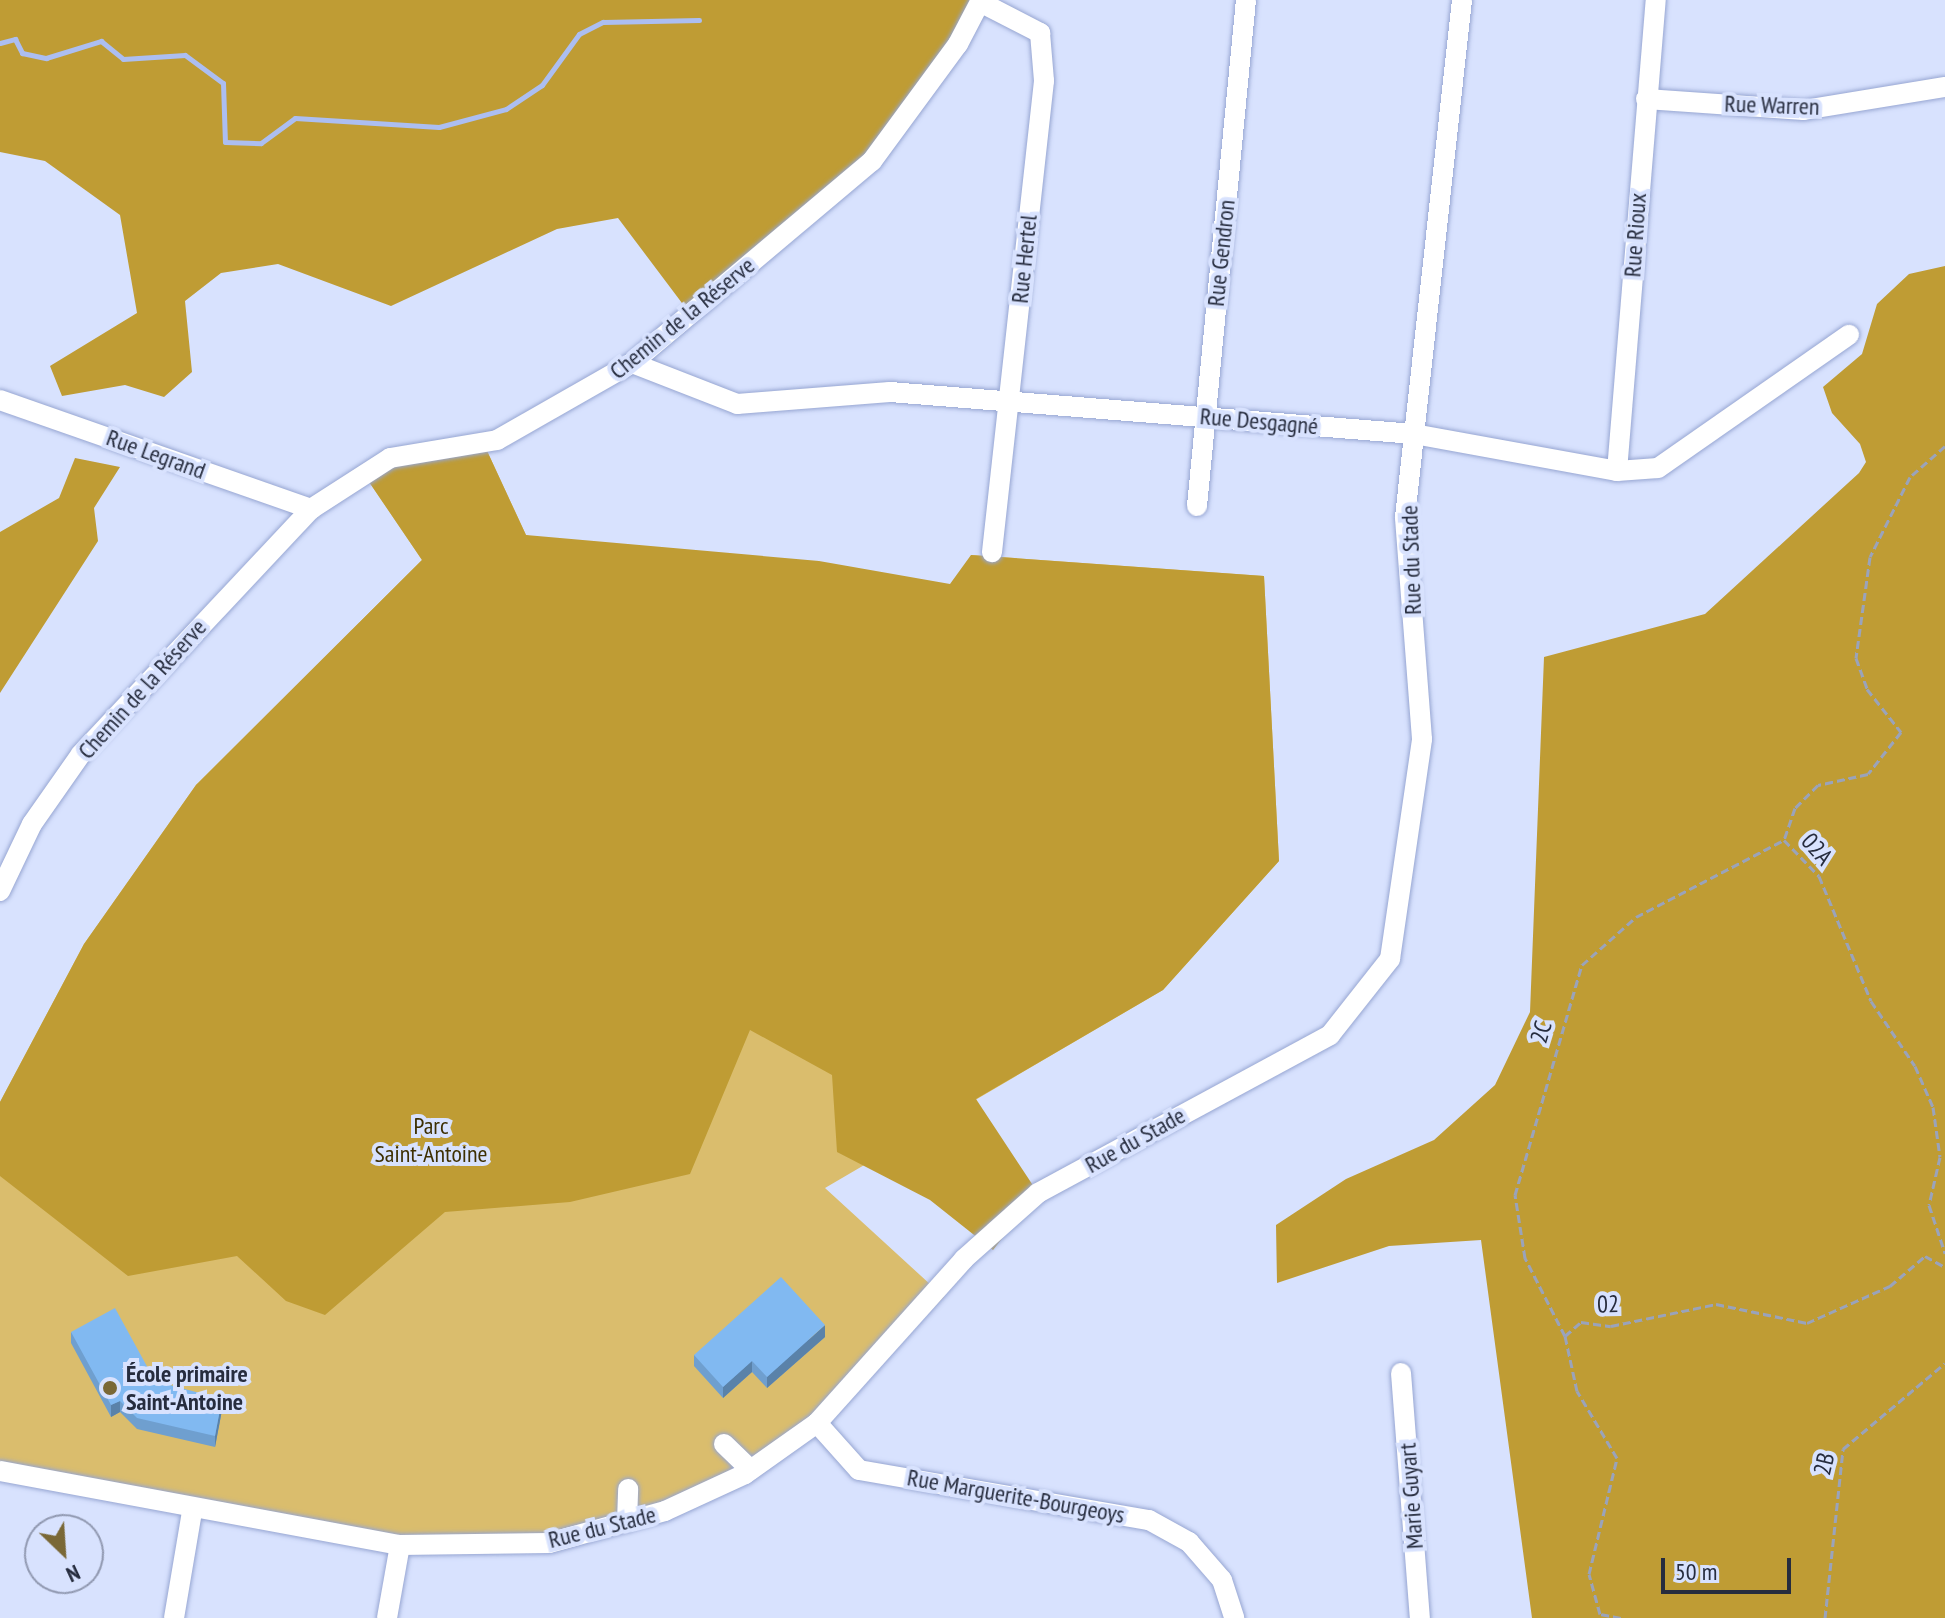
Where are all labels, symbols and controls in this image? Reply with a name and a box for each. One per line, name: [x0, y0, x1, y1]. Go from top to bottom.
street label: Rue Warren: [1724, 89, 1820, 121]
street label: Rue Rioux: [1618, 192, 1652, 278]
street label: Rue Gendron: [1201, 198, 1241, 308]
street label: Rue Hertel: [1005, 213, 1043, 305]
street label: Chemin de la Réserve: [604, 251, 760, 385]
street label: Rue Desgagné: [1199, 401, 1319, 441]
street label: Rue Legrand: [103, 423, 209, 485]
street label: Rue du Stade: [1395, 505, 1427, 615]
street label: Chemin de la Réserve: [72, 613, 212, 765]
street label: 02A: [1795, 827, 1839, 871]
street label: 2C: [1524, 1017, 1558, 1047]
street label: Rue du Stade: [1080, 1101, 1190, 1179]
park label: Parc Saint-Antoine: [375, 1112, 487, 1168]
street label: 02: [1597, 1289, 1619, 1319]
place label: École primaire Saint-Antoine: [126, 1360, 248, 1416]
marker: École primaire Saint-Antoine: [101, 1379, 119, 1397]
street label: Marie Guyart: [1393, 1442, 1429, 1550]
street label: 2B: [1807, 1450, 1841, 1478]
street label: Rue Marguerite-Bourgeoys: [905, 1463, 1127, 1529]
street label: Rue du Stade: [545, 1500, 659, 1554]
north arrow: [24, 1514, 104, 1594]
scale bar: [1665, 1542, 1795, 1592]
text: 50 m: [1675, 1556, 1717, 1587]
text: N: [62, 1559, 85, 1589]

